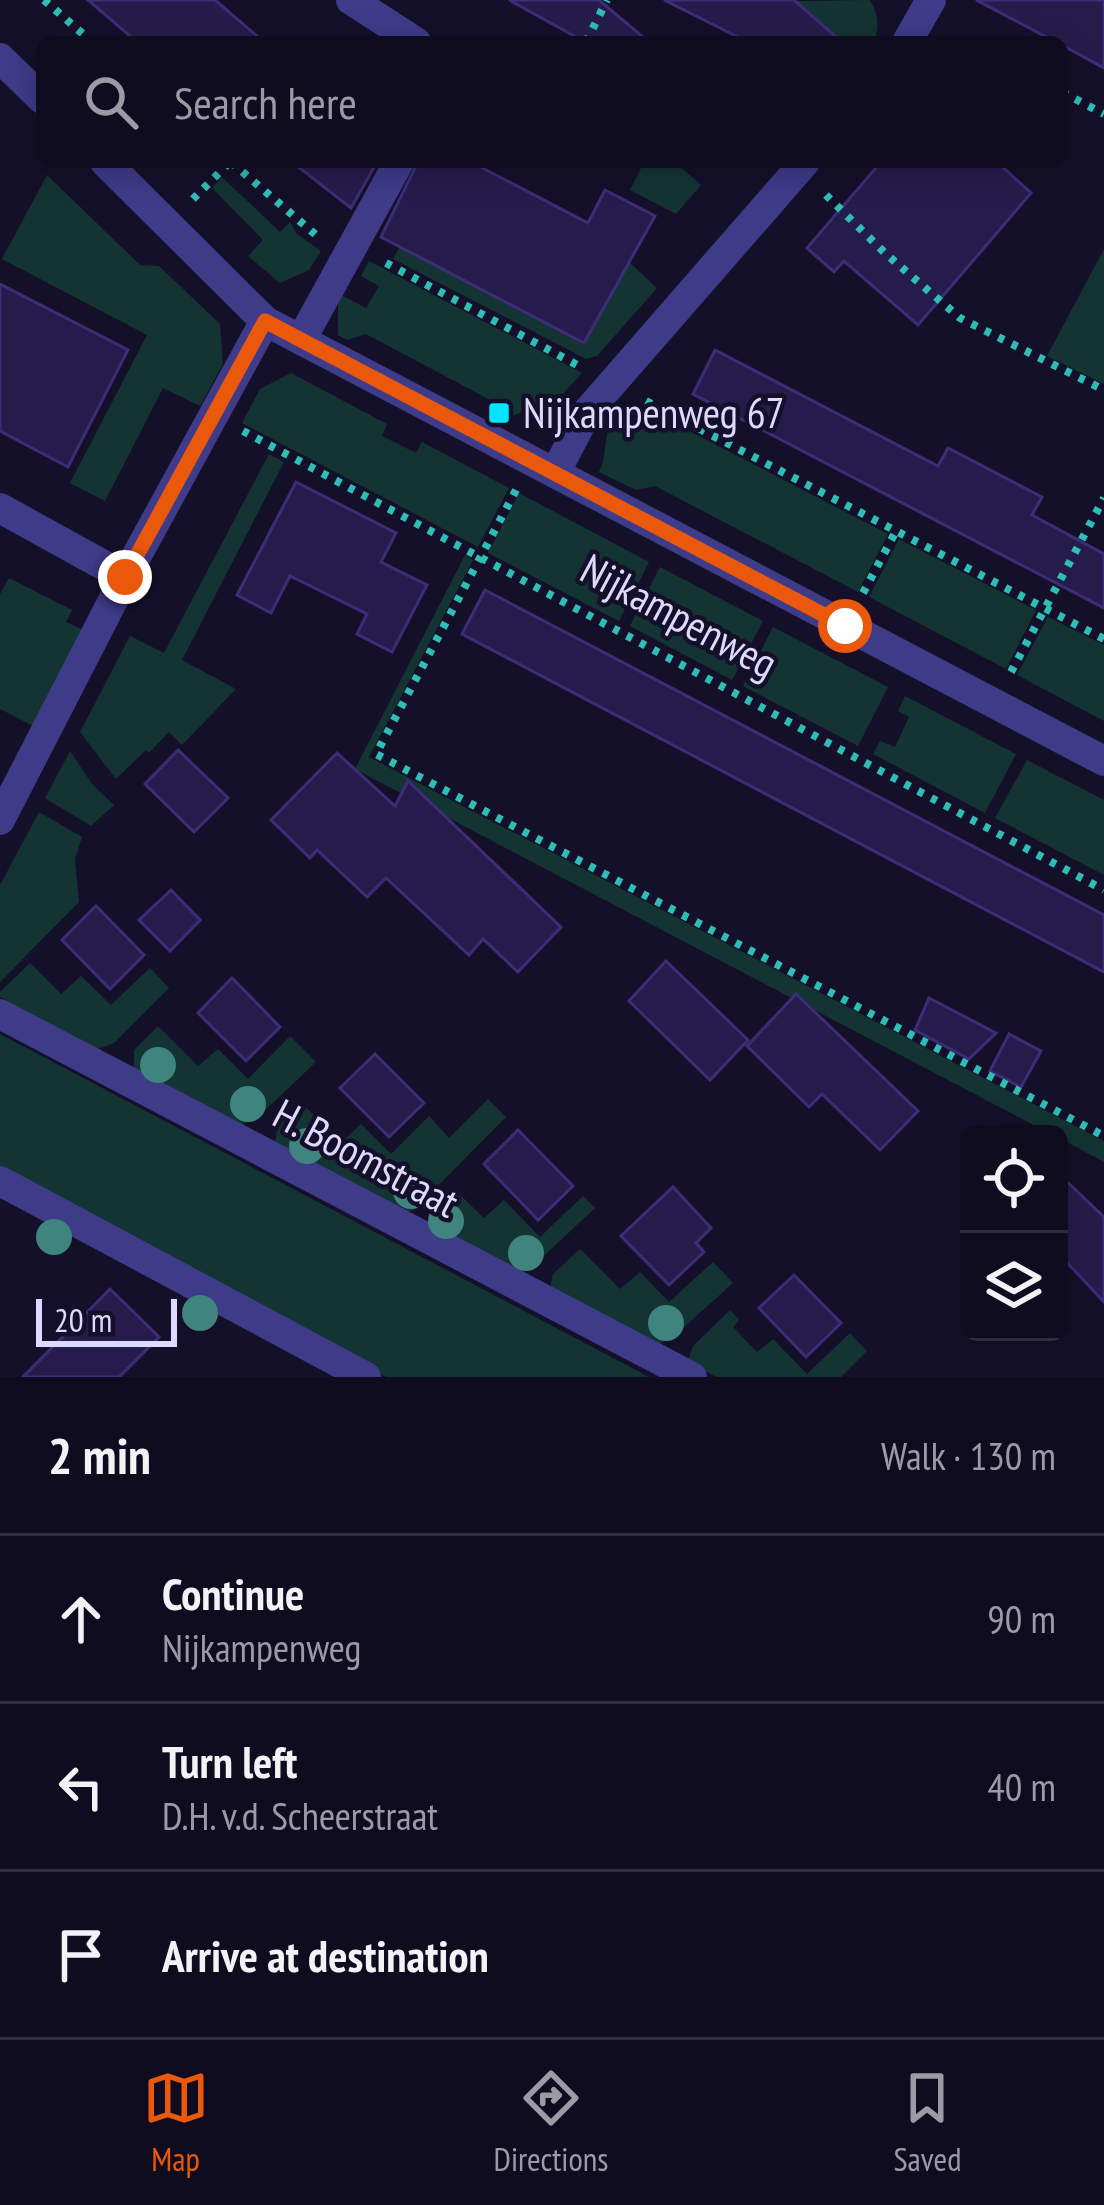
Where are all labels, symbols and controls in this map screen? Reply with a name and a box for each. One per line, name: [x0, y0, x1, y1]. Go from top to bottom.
search box: [36, 36, 1068, 168]
icon: search: [78, 69, 144, 135]
text: Search here: [174, 73, 357, 131]
place label: Nijkampenweg 67: [523, 385, 785, 440]
marker: Nijkampenweg 67: [486, 400, 512, 426]
street label: Nijkampenweg: [571, 541, 787, 690]
route end: [98, 550, 152, 604]
route start: [818, 599, 872, 653]
street label: H. Boomstraat: [264, 1086, 469, 1229]
map controls: [960, 1125, 1068, 1341]
button: locate: [960, 1125, 1068, 1233]
button: layers: [960, 1233, 1068, 1341]
scale bar: [36, 1293, 177, 1346]
text: 20 m: [54, 1298, 112, 1341]
text: 2 min: [48, 1422, 151, 1488]
text: Walk · 130 m: [881, 1430, 1056, 1481]
text: Continue: [162, 1564, 304, 1622]
icon: ahead: [48, 1586, 114, 1652]
text: 90 m: [987, 1593, 1056, 1644]
text: Nijkampenweg: [162, 1622, 361, 1673]
text: Turn left: [162, 1732, 297, 1790]
icon: left: [48, 1754, 114, 1820]
text: 40 m: [987, 1761, 1056, 1812]
text: D.H. v.d. Scheerstraat: [162, 1790, 438, 1841]
icon: arrive: [48, 1922, 114, 1988]
text: Arrive at destination: [162, 1926, 489, 1984]
tab: Map: [143, 2065, 209, 2180]
tab: Directions: [494, 2065, 608, 2180]
tab: Saved: [893, 2065, 961, 2180]

